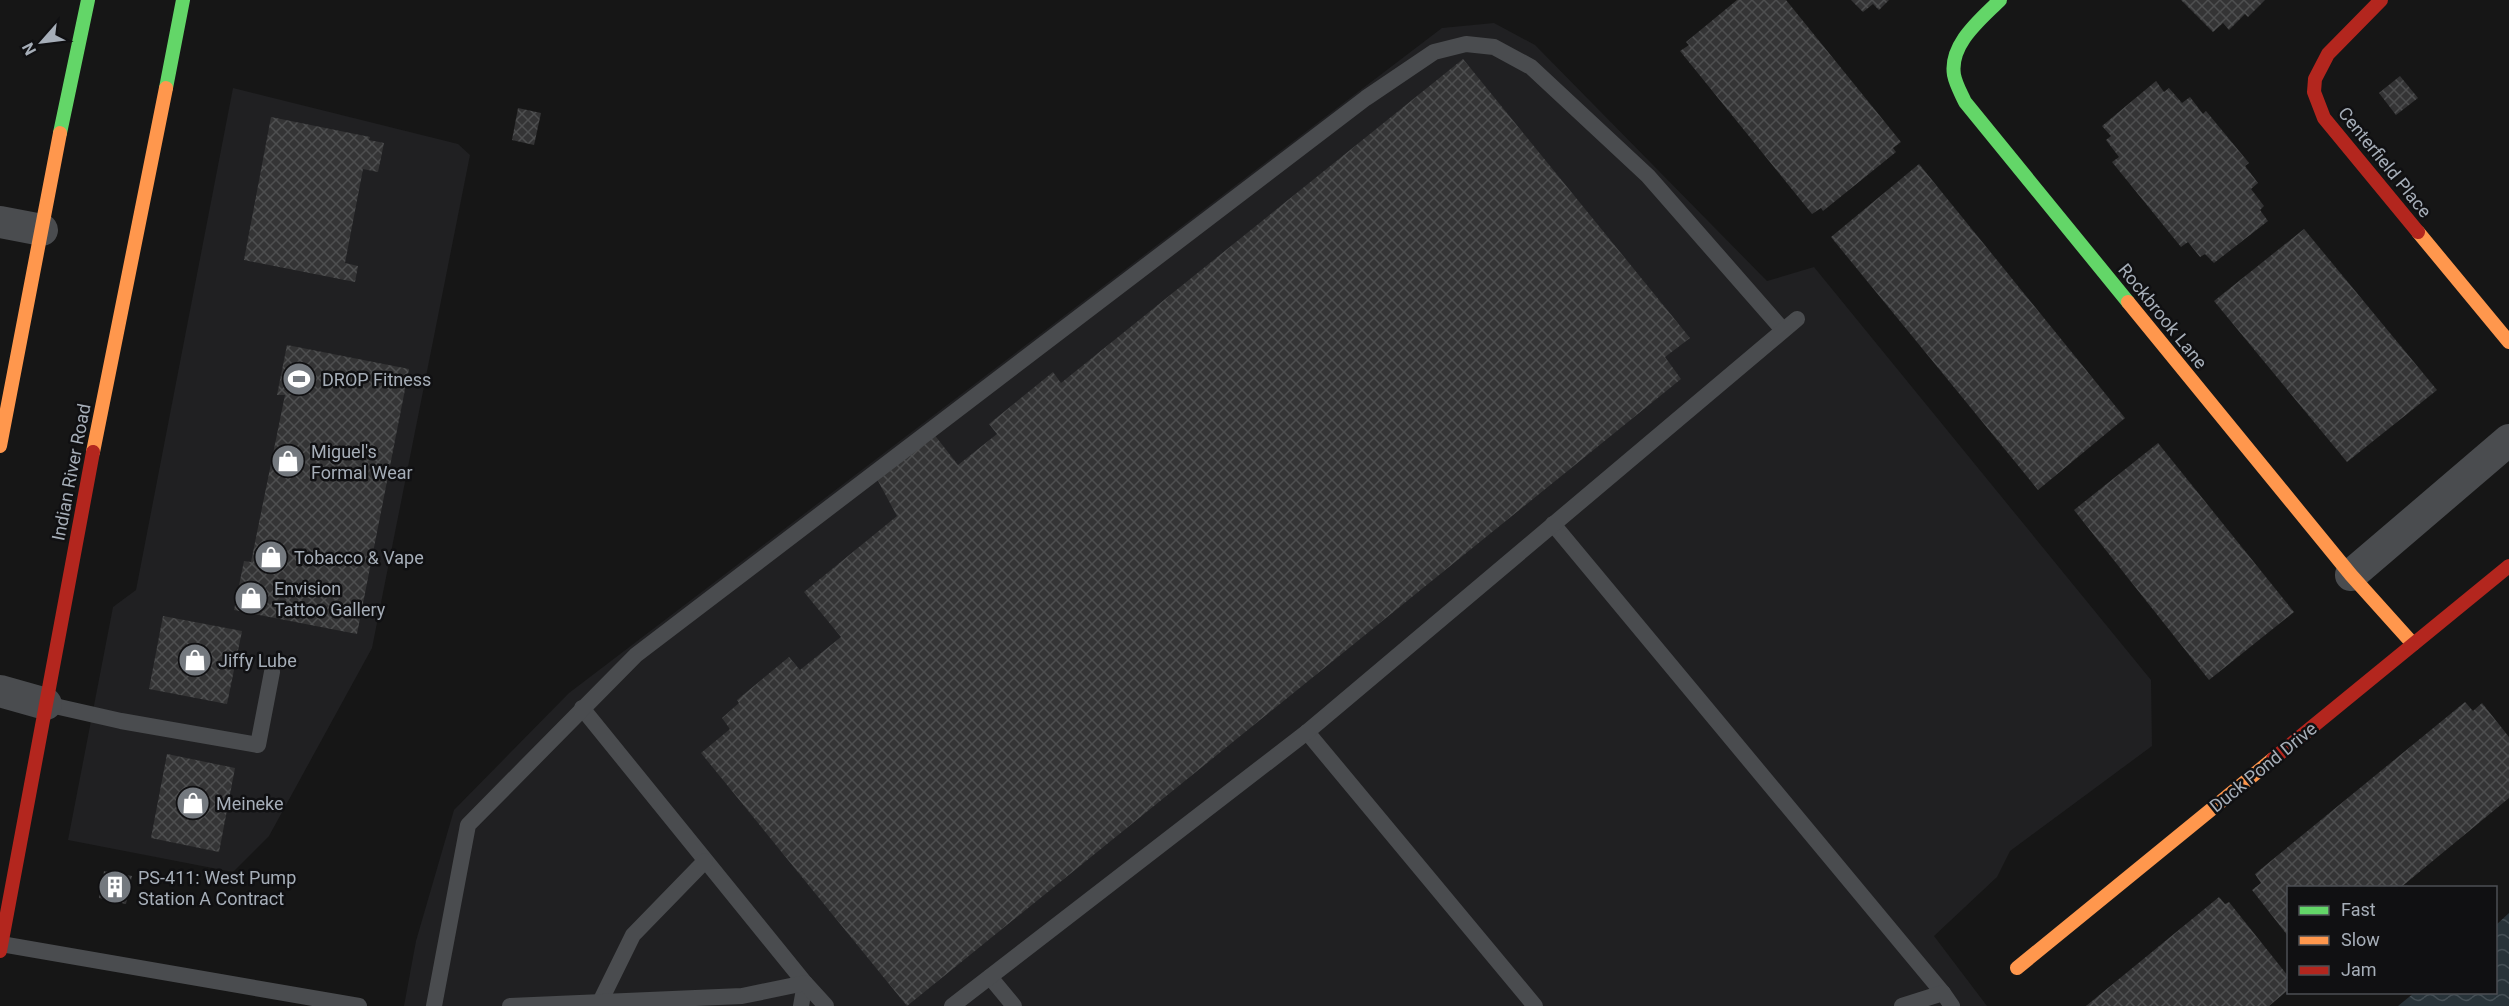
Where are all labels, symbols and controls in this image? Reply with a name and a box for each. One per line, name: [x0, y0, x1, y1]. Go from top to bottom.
north arrow: [12, 12, 72, 72]
text: N: [18, 39, 40, 58]
street label: Centerfield Place: [2334, 103, 2436, 221]
street label: Rockbrook Lane: [2114, 259, 2212, 373]
sports icon: DROP Fitness: [281, 361, 317, 397]
place label: DROP Fitness: [322, 369, 431, 390]
street label: Indian River Road: [47, 402, 95, 542]
place label: Miguel's Formal Wear: [311, 441, 413, 483]
shop icon: Miguel's Formal Wear: [270, 443, 306, 479]
shop icon: Tobacco & Vape: [253, 539, 289, 575]
place label: Tobacco & Vape: [294, 547, 424, 568]
place label: Envision Tattoo Gallery: [274, 578, 386, 620]
shop icon: Envision Tattoo Gallery: [233, 580, 269, 616]
shop icon: Jiffy Lube: [177, 642, 213, 678]
place label: Jiffy Lube: [218, 650, 297, 671]
street label: Duck Pond Drive: [2205, 718, 2321, 816]
shop icon: Meineke: [175, 785, 211, 821]
place label: Meineke: [216, 793, 284, 814]
place label: PS-411: West Pump Station A Contract: [138, 867, 296, 909]
building icon: PS-411: West Pump Station A Contract: [97, 869, 133, 905]
legend: [2287, 886, 2497, 994]
text: Fast: [2341, 899, 2376, 920]
text: Slow: [2341, 929, 2380, 950]
text: Jam: [2341, 959, 2377, 980]

